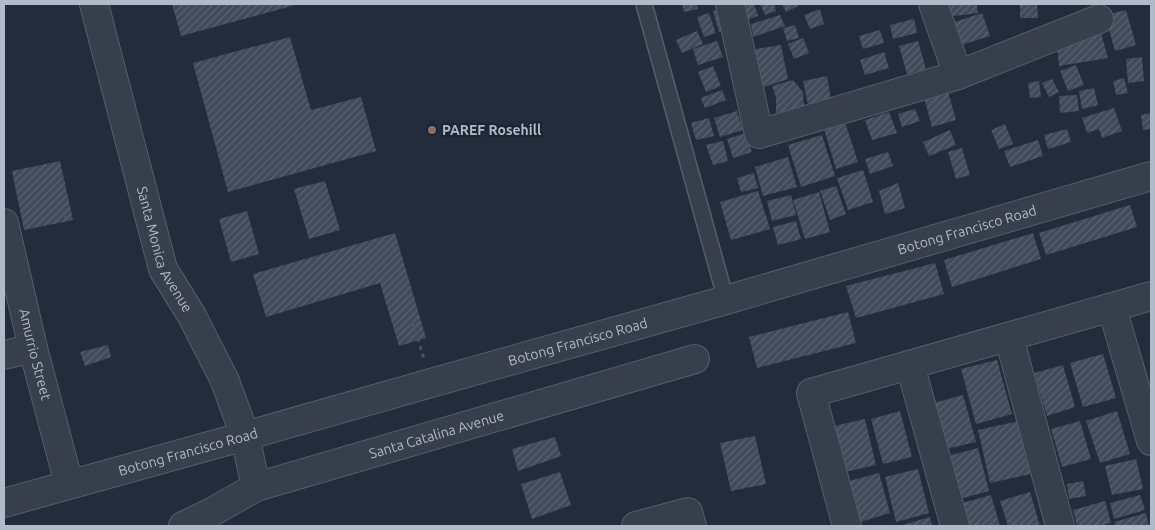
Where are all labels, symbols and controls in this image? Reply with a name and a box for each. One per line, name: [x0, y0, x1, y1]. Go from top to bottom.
place label: PAREF Rosehill: [442, 122, 541, 138]
marker: PAREF Rosehill: [426, 124, 438, 136]
street label: Santa Monica Avenue: [134, 185, 196, 315]
street label: Botong Francisco Road: [896, 202, 1038, 258]
street label: Amurrio Street: [16, 307, 55, 402]
street label: Botong Francisco Road: [506, 315, 649, 369]
street label: Santa Catalina Avenue: [367, 407, 506, 462]
street label: Botong Francisco Road: [117, 425, 260, 479]

